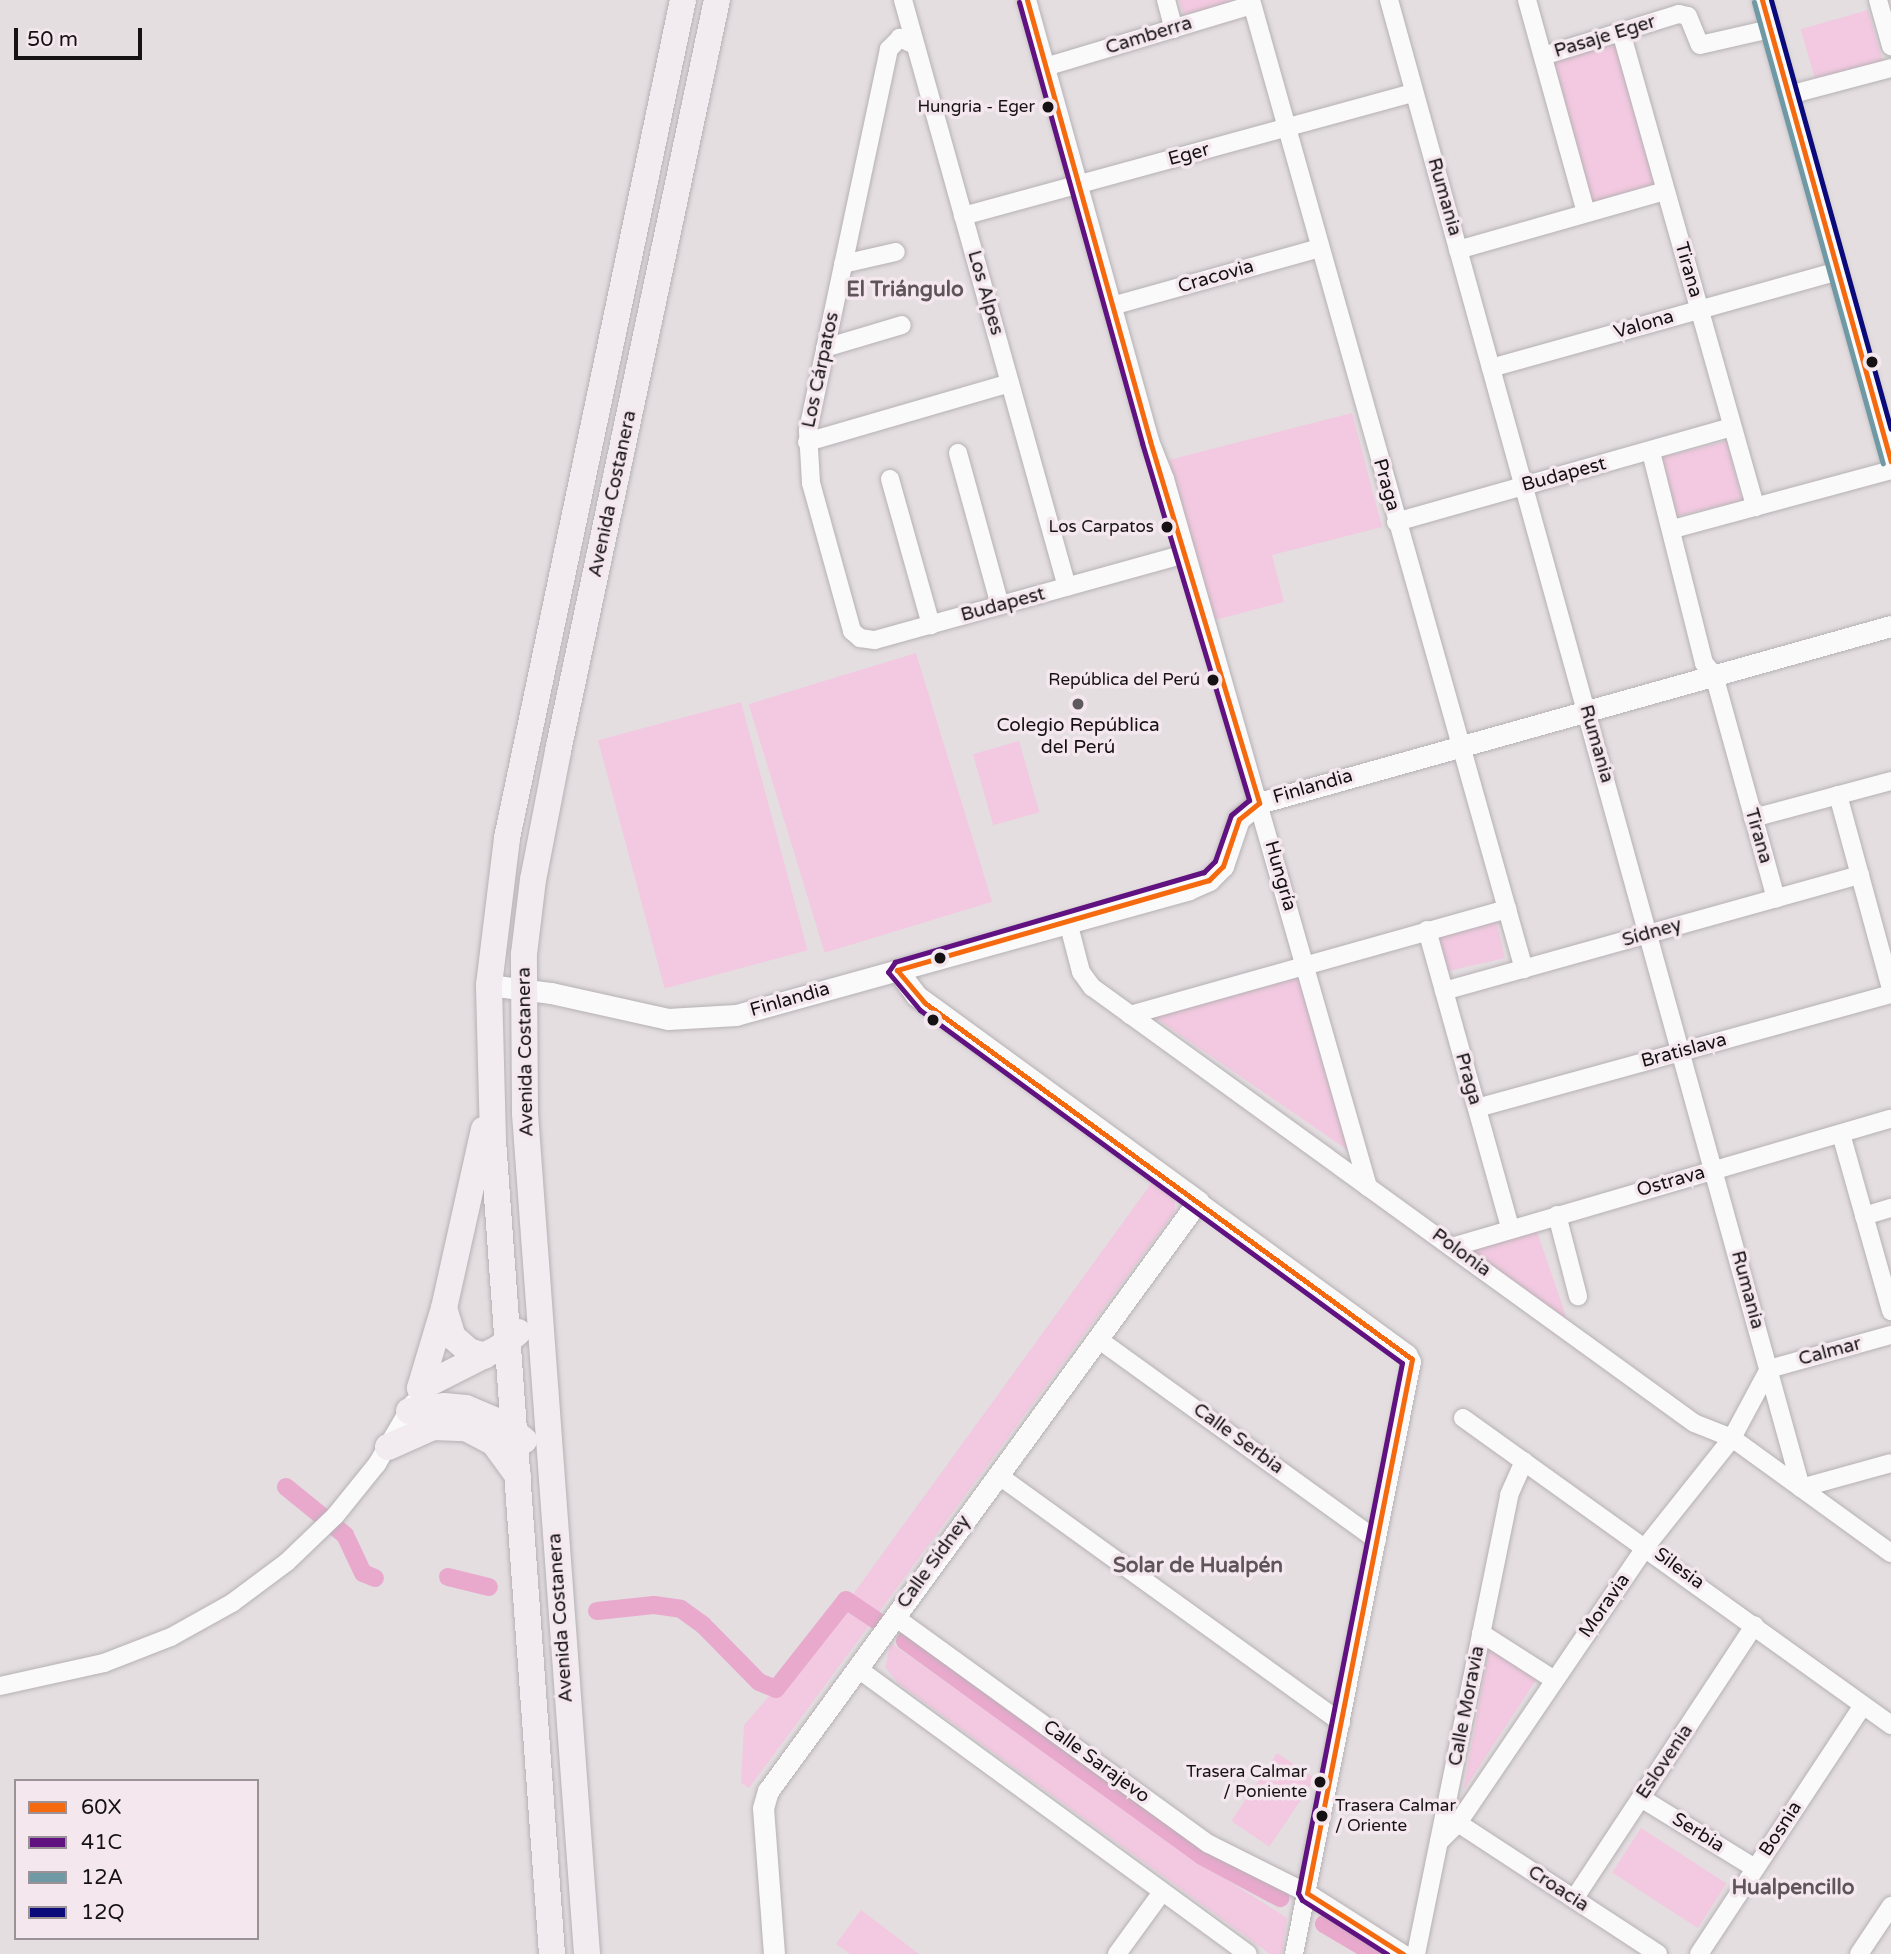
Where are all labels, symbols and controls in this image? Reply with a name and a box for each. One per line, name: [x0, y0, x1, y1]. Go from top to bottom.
street label: Pasaje Eger: [1551, 11, 1659, 63]
street label: Camberra: [1103, 12, 1195, 60]
scale bar: [18, 14, 145, 58]
text: 50 m: [27, 27, 78, 52]
place label: Hungria - Eger: [917, 97, 1035, 117]
marker: Hungria - Eger: [1041, 100, 1055, 114]
street label: Eger: [1166, 139, 1212, 171]
street label: Rumania: [1422, 155, 1466, 239]
street label: Tirana: [1669, 240, 1707, 300]
street label: Los Alpes: [962, 248, 1008, 338]
street label: Cracovia: [1175, 255, 1257, 299]
district label: El Triángulo: [846, 277, 964, 303]
street label: Valona: [1611, 306, 1677, 344]
street label: Los Cárpatos: [798, 310, 844, 430]
unlabelled marker: [1865, 355, 1879, 369]
street label: Avenida Costanera: [584, 409, 642, 579]
street label: Budapest: [1519, 453, 1609, 497]
street label: Praga: [1368, 456, 1404, 514]
place label: Los Carpatos: [1048, 517, 1154, 537]
marker: Los Carpatos: [1160, 520, 1174, 534]
street label: Budapest: [958, 583, 1048, 627]
place label: República del Perú: [1048, 670, 1200, 690]
marker: República del Perú: [1206, 673, 1220, 687]
marker: Colegio República del Perú: [1070, 696, 1086, 712]
street label: Rumania: [1574, 702, 1618, 786]
place label: Colegio República del Perú: [996, 715, 1160, 759]
street label: Finlandia: [1270, 765, 1356, 809]
street label: Tirana: [1739, 806, 1777, 866]
street label: Hungría: [1259, 838, 1301, 914]
street label: Sídney: [1620, 914, 1684, 952]
unlabelled marker: [933, 951, 947, 965]
street label: Avenida Costanera: [513, 967, 539, 1137]
street label: Finlandia: [747, 978, 833, 1022]
unlabelled marker: [926, 1013, 940, 1027]
street label: Bratislava: [1639, 1029, 1729, 1073]
street label: Praga: [1450, 1050, 1486, 1108]
street label: Ostrava: [1634, 1161, 1708, 1203]
street label: Polonia: [1427, 1224, 1495, 1282]
street label: Rumania: [1726, 1248, 1768, 1332]
street label: Calmar: [1796, 1333, 1864, 1371]
street label: Calle Serbia: [1188, 1399, 1288, 1479]
street label: Calle Sídney: [893, 1511, 975, 1613]
street label: Avenida Costanera: [544, 1533, 578, 1703]
street label: Silesia: [1650, 1543, 1708, 1595]
district label: Solar de Hualpén: [1113, 1553, 1283, 1579]
street label: Moravia: [1575, 1570, 1635, 1642]
street label: Calle Moravia: [1444, 1644, 1490, 1768]
street label: Calle Sarajevo: [1038, 1716, 1154, 1808]
street label: Eslovenia: [1632, 1720, 1698, 1804]
place label: Trasera Calmar / Poniente: [1186, 1762, 1307, 1802]
marker: Trasera Calmar / Poniente: [1313, 1775, 1327, 1789]
legend: [14, 1779, 259, 1940]
text: 60X: [81, 1795, 121, 1820]
place label: Trasera Calmar / Oriente: [1335, 1796, 1456, 1836]
street label: Bosnia: [1755, 1797, 1807, 1861]
street label: Serbia: [1668, 1808, 1728, 1858]
marker: Trasera Calmar / Oriente: [1315, 1809, 1329, 1823]
text: 41C: [81, 1830, 122, 1855]
street label: Croacia: [1523, 1861, 1593, 1917]
text: 12A: [81, 1865, 123, 1890]
district label: Hualpencillo: [1732, 1875, 1854, 1901]
text: 12Q: [81, 1900, 124, 1925]

